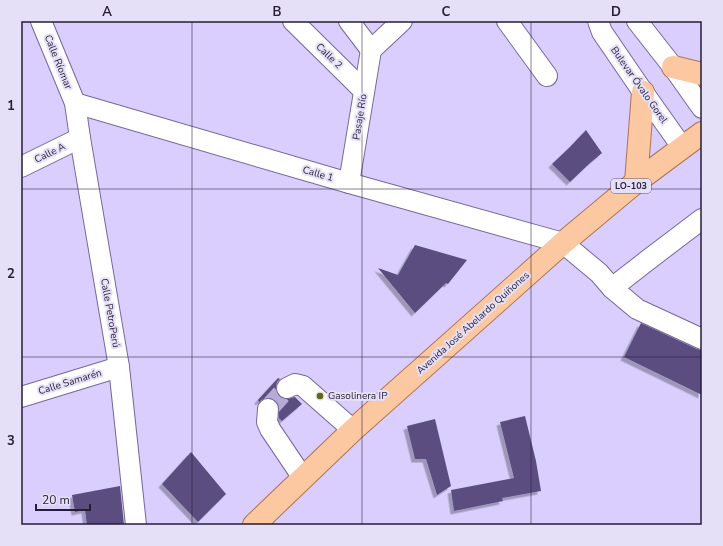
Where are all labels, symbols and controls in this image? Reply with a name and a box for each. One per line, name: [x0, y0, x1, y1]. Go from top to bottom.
text: A: [102, 3, 112, 21]
text: B: [273, 3, 282, 21]
text: C: [442, 3, 451, 21]
text: D: [611, 3, 621, 21]
street label: Calle Ríomar: [41, 33, 75, 92]
street label: Calle 2: [313, 40, 345, 72]
street label: Bulevar Óvalo Gorel: [607, 44, 671, 126]
street label: Pasaje Río: [349, 93, 371, 141]
text: 1: [7, 97, 15, 115]
street label: Calle A: [32, 139, 68, 167]
street label: Calle 1: [301, 163, 335, 185]
road number: LO-103: [611, 179, 651, 193]
text: 2: [7, 265, 15, 283]
street label: Avenida José Abelardo Quiñones: [414, 268, 533, 378]
street label: Calle PetroPerú: [97, 277, 123, 349]
street label: Calle Samarén: [37, 366, 103, 398]
place label: Gasolinera IP: [328, 389, 388, 403]
marker: Gasolinera IP: [315, 391, 325, 401]
text: 3: [7, 432, 15, 450]
scale bar: [36, 486, 90, 512]
text: 20 m: [42, 492, 70, 508]

